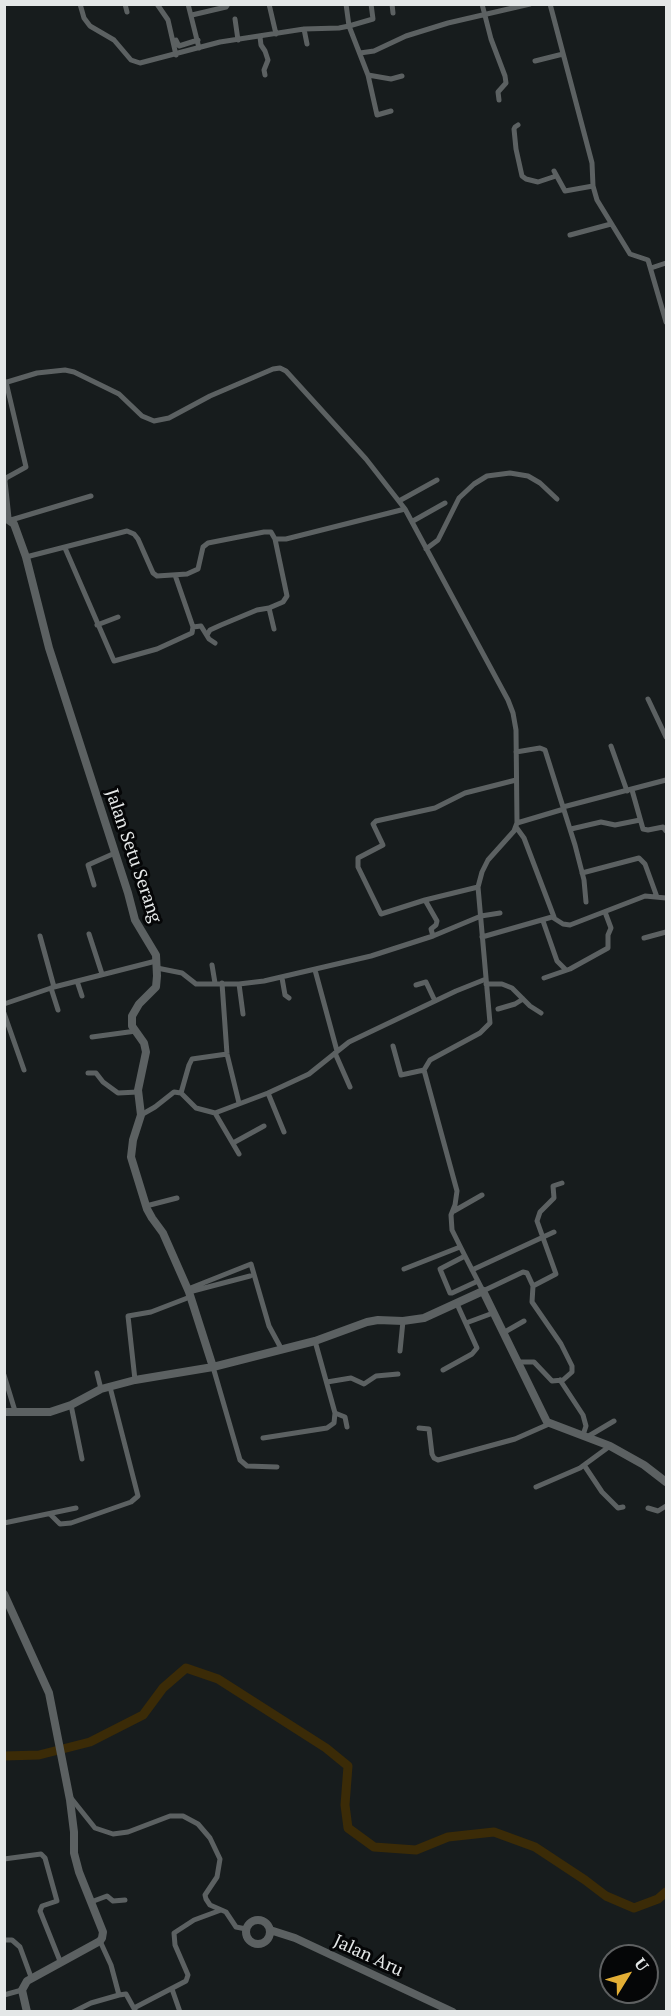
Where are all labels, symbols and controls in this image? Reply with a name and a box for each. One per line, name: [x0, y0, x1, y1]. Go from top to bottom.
street label: Jalan Setu Serang: [100, 786, 166, 926]
street label: Jalan Aru: [330, 1931, 406, 1981]
north arrow: [599, 1944, 659, 2004]
text: U: [630, 1953, 654, 1976]

